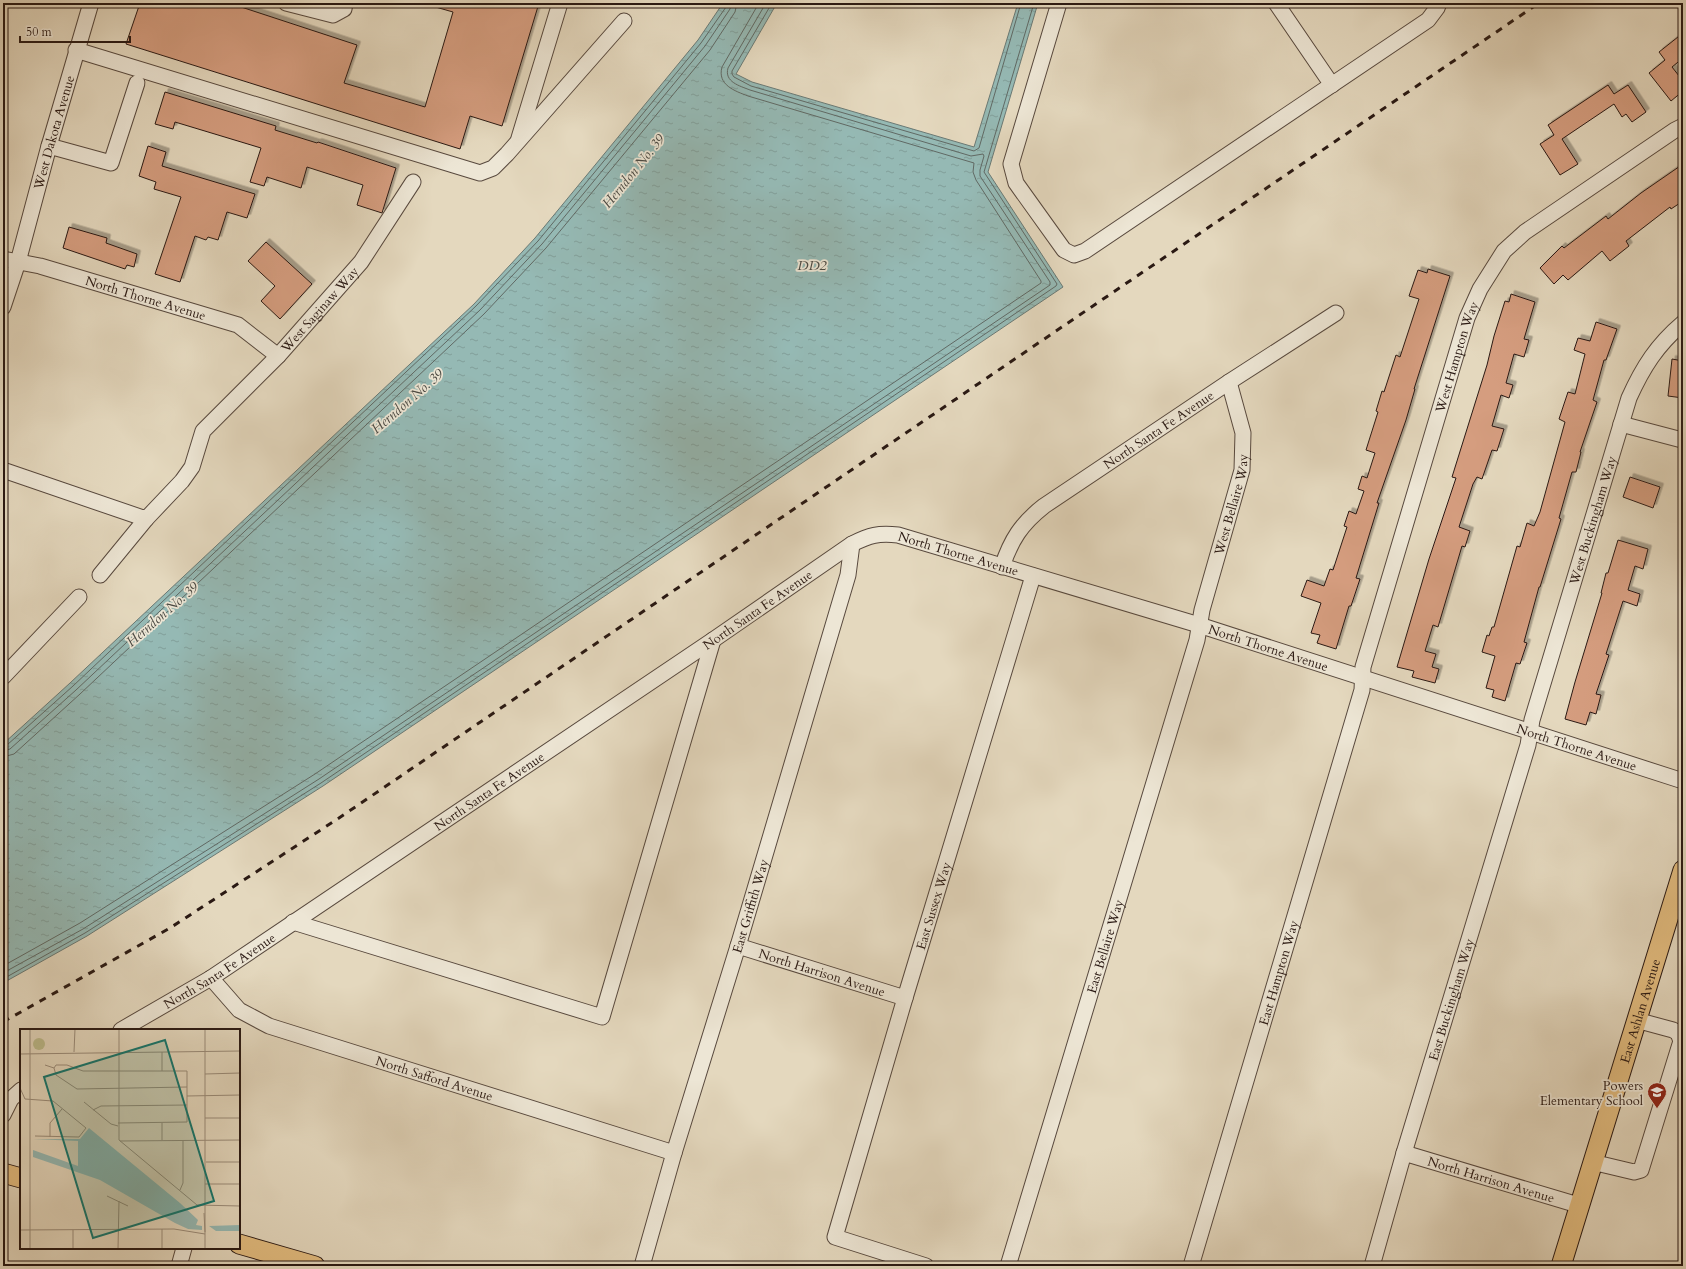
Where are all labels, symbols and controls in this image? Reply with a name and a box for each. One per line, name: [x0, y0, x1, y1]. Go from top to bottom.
scale bar: [20, 18, 130, 44]
text: 50 m: [26, 24, 53, 40]
street label: West Dakota Avenue: [30, 73, 79, 192]
water label: Herndon No. 39: [598, 130, 670, 212]
water label: DD2: [797, 256, 827, 275]
street label: West Saginaw Way: [277, 263, 363, 357]
street label: North Thorne Avenue: [83, 272, 208, 325]
street label: West Hampton Way: [1431, 298, 1483, 416]
water label: Herndon No. 39: [367, 364, 448, 438]
street label: North Santa Fe Avenue: [1100, 387, 1218, 474]
street label: West Bellaire Way: [1210, 454, 1253, 558]
street label: West Buckingham Way: [1565, 454, 1621, 588]
street label: North Thorne Avenue: [896, 528, 1021, 581]
street label: North Santa Fe Avenue: [700, 566, 816, 654]
water label: Herndon No. 39: [122, 577, 203, 651]
street label: North Thorne Avenue: [1206, 621, 1331, 676]
street label: North Thorne Avenue: [1514, 720, 1639, 776]
street label: North Santa Fe Avenue: [431, 748, 548, 835]
street label: East Griffith Way: [728, 857, 773, 955]
street label: East Sussex Way: [912, 860, 956, 952]
street label: East Bellaire Way: [1083, 897, 1128, 996]
street label: East Hampton Way: [1255, 918, 1303, 1028]
street label: North Santa Fe Avenue: [161, 929, 279, 1013]
street label: East Buckingham Way: [1425, 936, 1479, 1063]
street label: North Harrison Avenue: [756, 945, 887, 1001]
street label: East Ashlan Avenue: [1616, 957, 1665, 1066]
inset map: [20, 1029, 240, 1249]
street label: North Safford Avenue: [373, 1052, 495, 1106]
place label: Powers Elementary School: [1540, 1077, 1644, 1110]
school or university icon: Powers Elementary School: [1646, 1081, 1668, 1109]
street label: North Harrison Avenue: [1425, 1153, 1557, 1208]

